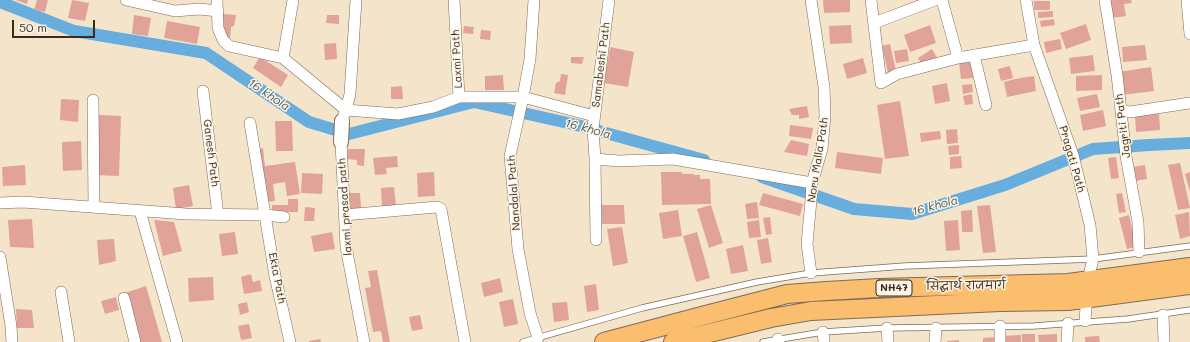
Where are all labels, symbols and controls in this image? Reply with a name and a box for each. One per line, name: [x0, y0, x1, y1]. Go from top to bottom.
scale bar: [14, 12, 97, 38]
text: 50 m: [19, 19, 47, 35]
street label: Samabeshi Path: [589, 22, 613, 108]
street label: Laxmi Path: [449, 29, 465, 89]
water label: 16 khola: [245, 76, 293, 114]
street label: Jagriti Path: [1113, 93, 1133, 159]
water label: 16 khola: [563, 116, 613, 142]
street label: Noru Malla Path: [805, 117, 831, 203]
street label: Ganesh Path: [200, 119, 222, 187]
street label: Pragati Path: [1056, 124, 1088, 194]
street label: Nandalal Path: [505, 155, 523, 231]
street label: laxmi prasad path: [335, 158, 355, 256]
water label: 16 khola: [910, 193, 960, 219]
street label: Ekta Path: [266, 251, 288, 305]
street label: सिद्धार्थ राजमार्ग: [926, 279, 1006, 293]
road number: NH47: [876, 280, 912, 296]

